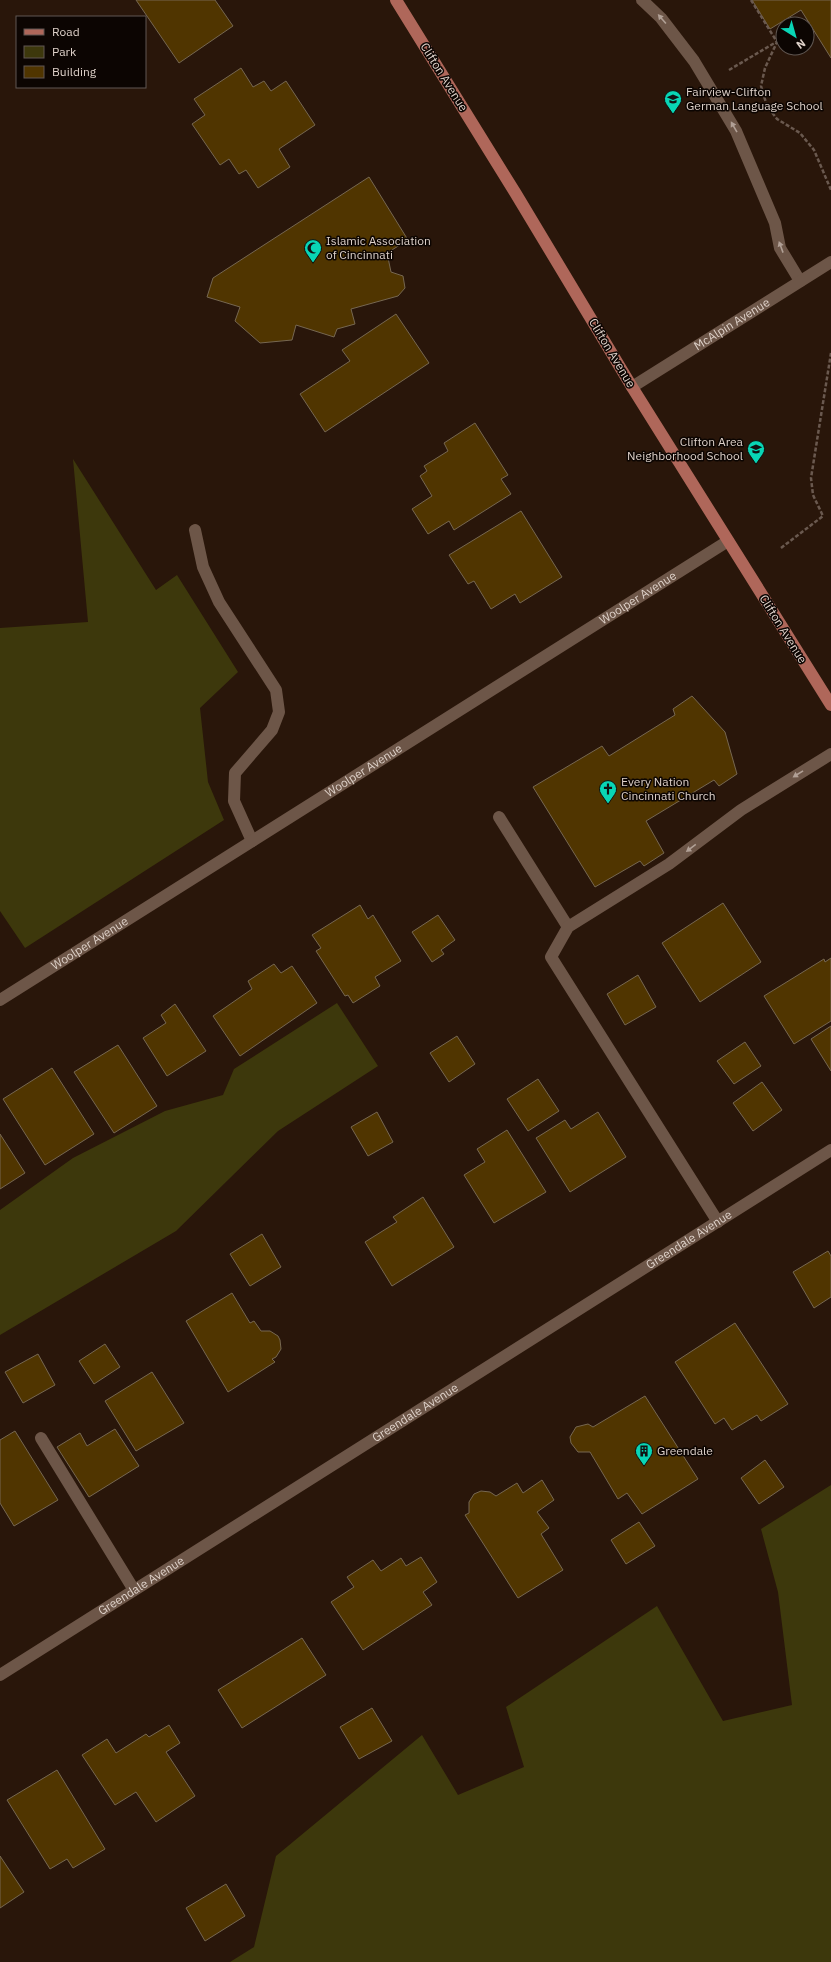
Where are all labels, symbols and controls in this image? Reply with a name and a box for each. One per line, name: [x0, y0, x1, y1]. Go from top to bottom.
one-way arrow: [657, 14, 666, 24]
legend: [16, 16, 146, 88]
north arrow: [775, 16, 815, 56]
text: Road: [52, 24, 80, 39]
text: N: [794, 36, 808, 52]
street label: Clifton Avenue: [417, 40, 472, 114]
text: Park: [52, 44, 77, 59]
text: Building: [52, 64, 97, 79]
place label: Fairview-Clifton German Language School: [686, 84, 823, 113]
school or university icon: Fairview-Clifton German Language School: [663, 89, 683, 114]
one-way arrow: [730, 121, 737, 133]
place label: Islamic Association of Cincinnati: [326, 233, 431, 262]
mosque icon: Islamic Association of Cincinnati: [303, 238, 323, 263]
one-way arrow: [778, 241, 784, 253]
street label: McAlpin Avenue: [691, 294, 773, 353]
street label: Clifton Avenue: [586, 315, 639, 390]
place label: Clifton Area Neighborhood School: [627, 434, 744, 463]
school or university icon: Clifton Area Neighborhood School: [746, 439, 766, 464]
street label: Woolper Avenue: [596, 567, 679, 627]
street label: Clifton Avenue: [756, 592, 811, 666]
street label: Woolper Avenue: [322, 740, 405, 800]
one-way arrow: [792, 771, 804, 778]
place label: Every Nation Cincinnati Church: [621, 774, 716, 803]
church icon: Every Nation Cincinnati Church: [598, 779, 618, 804]
one-way arrow: [686, 844, 696, 852]
street label: Woolper Avenue: [48, 913, 131, 973]
street label: Greendale Avenue: [643, 1206, 735, 1272]
street label: Greendale Avenue: [369, 1379, 461, 1445]
building icon: Greendale: [634, 1441, 654, 1466]
place label: Greendale: [657, 1443, 713, 1458]
street label: Greendale Avenue: [95, 1552, 187, 1618]

